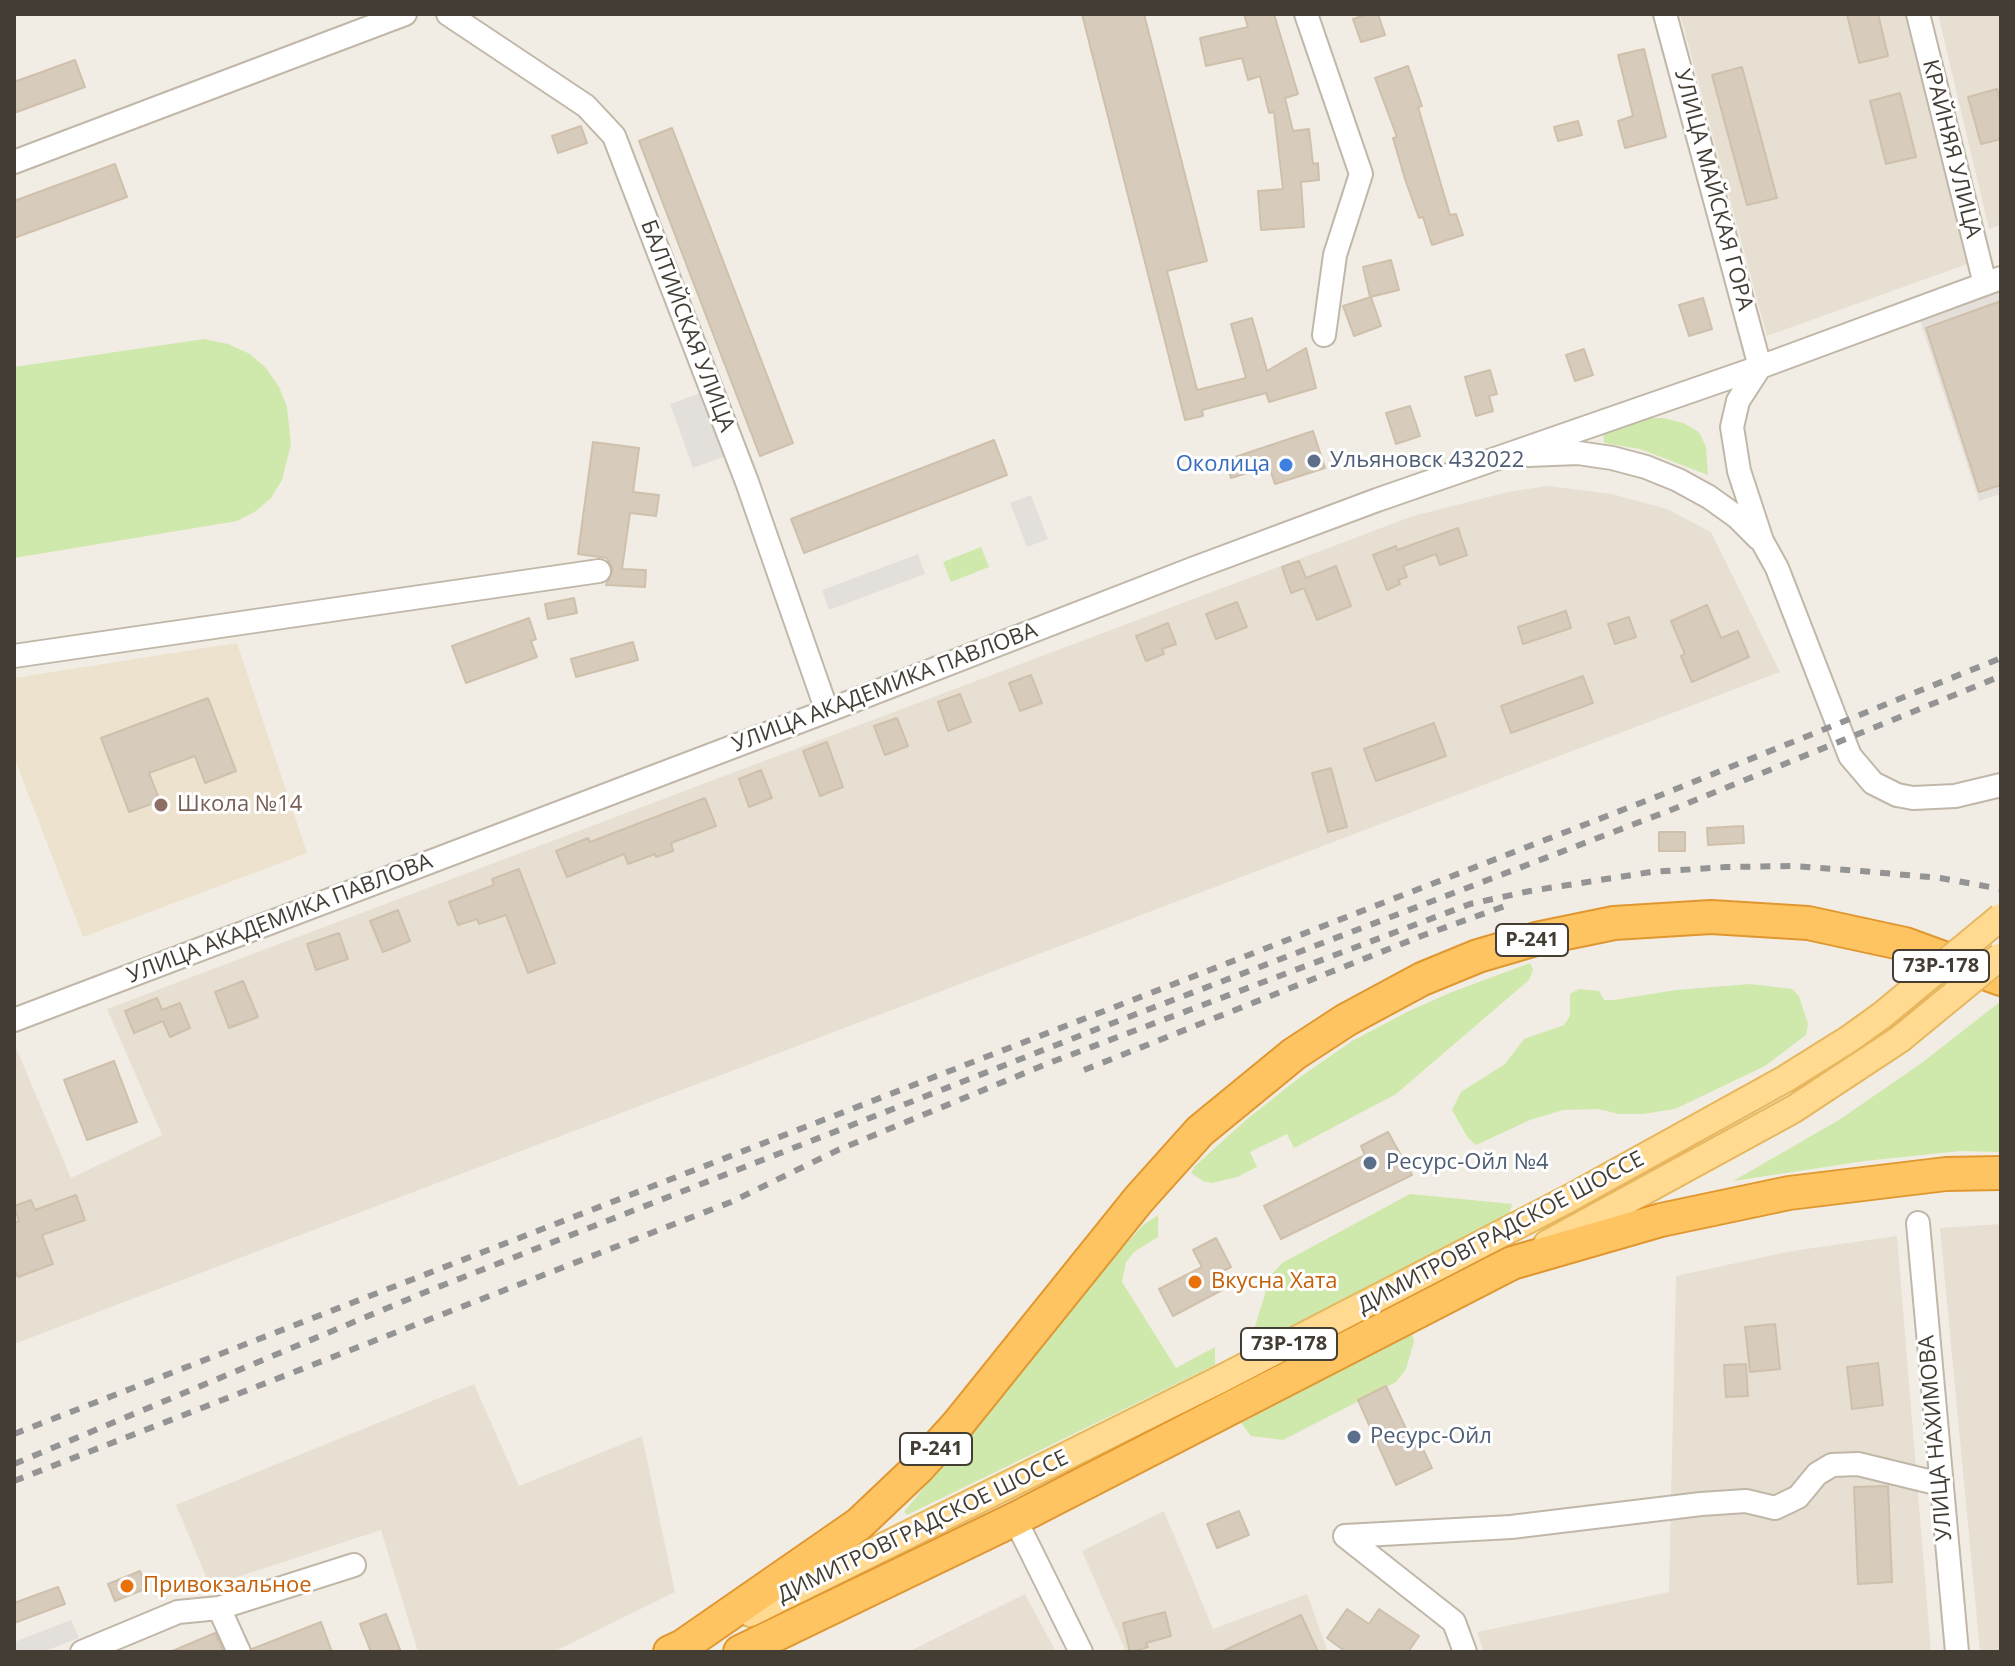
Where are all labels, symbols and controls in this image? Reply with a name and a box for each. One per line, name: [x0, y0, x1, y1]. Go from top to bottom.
street label: КРАЙНЯЯ УЛИЦА: [1916, 57, 1986, 241]
street label: УЛИЦА МАЙСКАЯ ГОРА: [1668, 67, 1758, 313]
street label: БАЛТИЙСКАЯ УЛИЦА: [634, 216, 740, 436]
place label: Ульяновск 432022: [1330, 448, 1524, 474]
place label: Околица: [1176, 452, 1270, 478]
marker: Ульяновск 432022: [1305, 452, 1323, 470]
marker: Околица: [1277, 456, 1295, 474]
street label: УЛИЦА АКАДЕМИКА ПАВЛОВА: [729, 618, 1041, 758]
place label: Школа №14: [177, 792, 302, 818]
marker: Школа №14: [152, 796, 170, 814]
street label: УЛИЦА АКАДЕМИКА ПАВЛОВА: [124, 849, 436, 989]
road number: Р-241: [1496, 924, 1568, 956]
road number: 73Р-178: [1893, 950, 1989, 982]
street label: ДИМИТРОВГРАДСКОЕ ШОССЕ: [1353, 1146, 1649, 1320]
place label: Ресурс-Ойл №4: [1386, 1150, 1549, 1176]
marker: Ресурс-Ойл №4: [1361, 1154, 1379, 1172]
place label: Вкусна Хата: [1211, 1269, 1338, 1295]
marker: Вкусна Хата: [1186, 1273, 1204, 1291]
road number: 73Р-178: [1241, 1328, 1337, 1360]
street label: УЛИЦА НАХИМОВА: [1914, 1334, 1958, 1542]
place label: Ресурс-Ойл: [1370, 1424, 1492, 1450]
marker: Ресурс-Ойл: [1345, 1428, 1363, 1446]
road number: Р-241: [900, 1433, 972, 1465]
street label: ДИМИТРОВГРАДСКОЕ ШОССЕ: [773, 1445, 1073, 1609]
place label: Привокзальное: [143, 1573, 312, 1599]
marker: Привокзальное: [118, 1577, 136, 1595]

